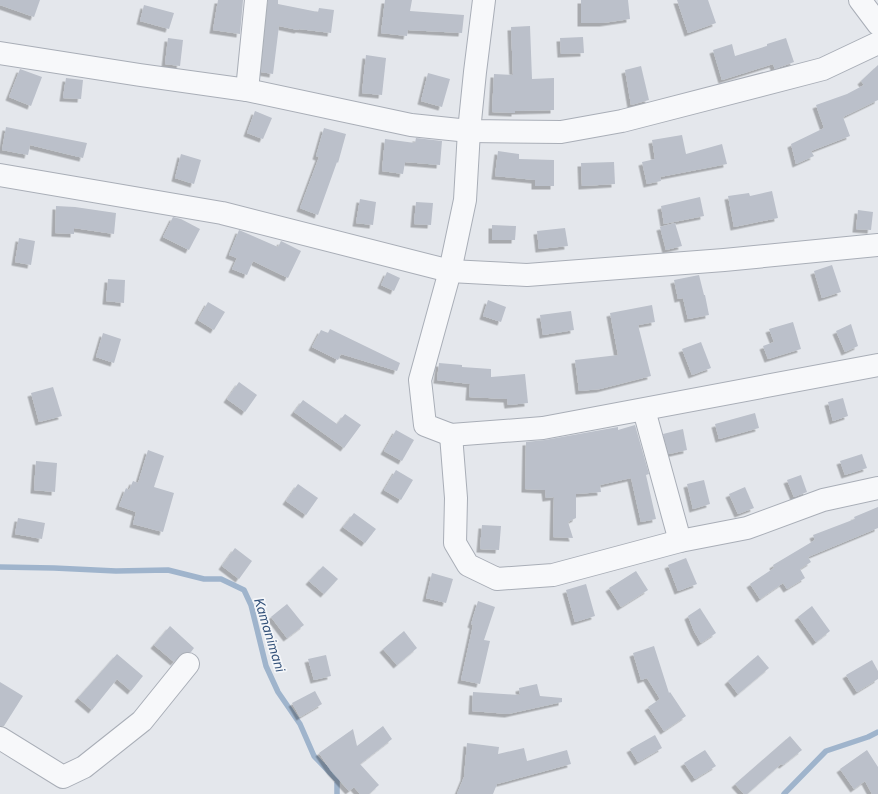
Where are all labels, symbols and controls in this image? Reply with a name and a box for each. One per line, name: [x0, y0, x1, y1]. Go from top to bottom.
water label: Kamanimani: [251, 596, 289, 675]

